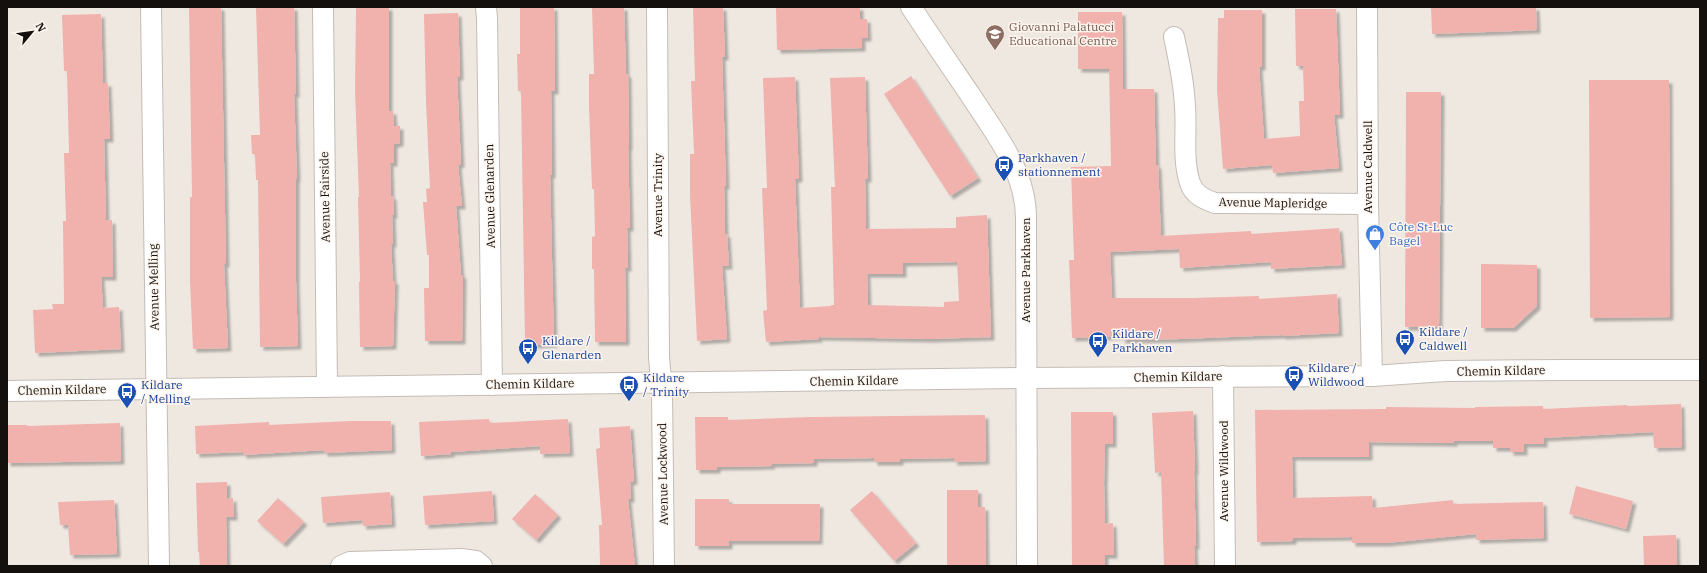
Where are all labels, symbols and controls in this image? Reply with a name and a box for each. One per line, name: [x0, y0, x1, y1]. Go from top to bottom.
north arrow: [12, 12, 52, 52]
place label: Giovanni Palatucci Educational Centre: [1009, 19, 1117, 48]
text: N: [33, 20, 49, 35]
school or university icon: Giovanni Palatucci Educational Centre: [984, 23, 1006, 51]
street label: Avenue Caldwell: [1360, 120, 1375, 213]
street label: Avenue Glenarden: [481, 143, 498, 248]
place label: Parkhaven / stationnement: [1018, 150, 1101, 179]
street label: Avenue Fairside: [316, 151, 333, 243]
street label: Avenue Trinity: [650, 153, 665, 237]
bus stop icon: Parkhaven / stationnement: [993, 154, 1015, 182]
street label: Avenue Mapleridge: [1219, 194, 1327, 211]
street label: Avenue Parkhaven: [1018, 217, 1033, 323]
place label: Côte St-Luc Bagel: [1389, 219, 1453, 248]
shop icon: Côte St-Luc Bagel: [1364, 223, 1386, 251]
street label: Avenue Melling: [145, 243, 162, 331]
place label: Kildare / Caldwell: [1419, 324, 1468, 353]
place label: Kildare / Parkhaven: [1112, 326, 1173, 355]
bus stop icon: Kildare / Caldwell: [1394, 328, 1416, 356]
bus stop icon: Kildare / Parkhaven: [1087, 330, 1109, 358]
place label: Kildare / Glenarden: [542, 333, 602, 362]
bus stop icon: Kildare / Glenarden: [517, 337, 539, 365]
place label: Kildare / Wildwood: [1308, 360, 1364, 389]
street label: Chemin Kildare: [1456, 362, 1546, 379]
bus stop icon: Kildare / Wildwood: [1283, 364, 1305, 392]
street label: Chemin Kildare: [1133, 368, 1223, 385]
place label: Kildare / Trinity: [643, 370, 690, 399]
street label: Chemin Kildare: [809, 372, 899, 389]
bus stop icon: Kildare / Trinity: [618, 374, 640, 402]
street label: Chemin Kildare: [485, 375, 575, 392]
place label: Kildare / Melling: [141, 377, 191, 406]
street label: Chemin Kildare: [17, 381, 107, 398]
bus stop icon: Kildare / Melling: [116, 381, 138, 409]
street label: Avenue Wildwood: [1216, 420, 1231, 522]
street label: Avenue Lockwood: [654, 423, 671, 525]

